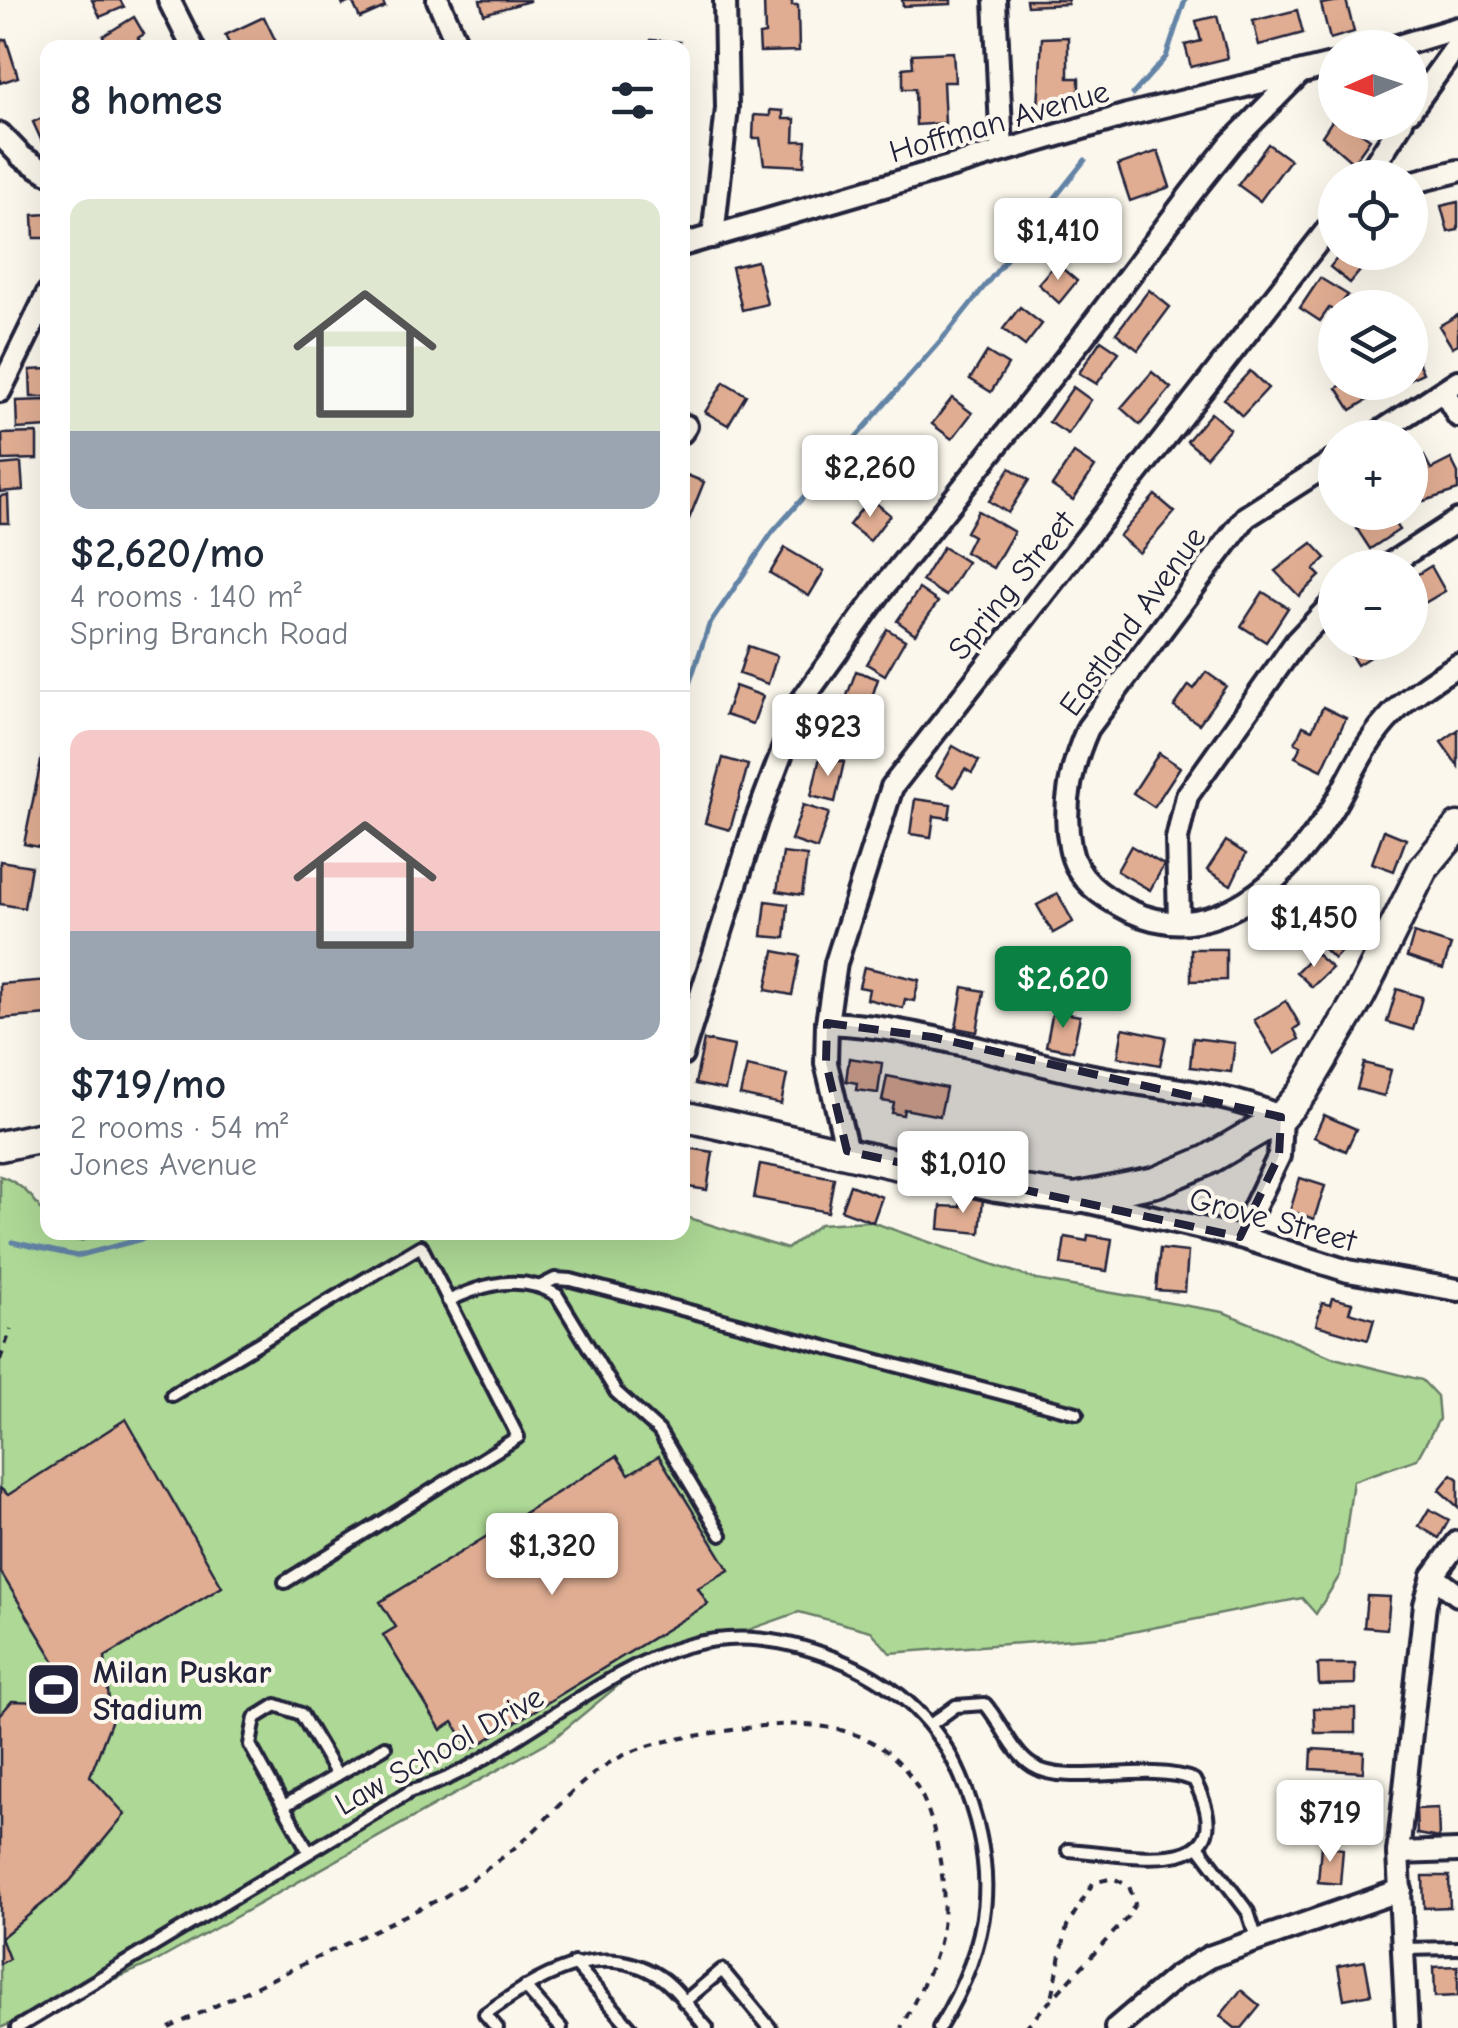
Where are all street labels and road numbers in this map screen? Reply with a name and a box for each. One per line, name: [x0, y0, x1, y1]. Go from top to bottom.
street label: Hoffman Avenue: [885, 72, 1113, 170]
street label: Spring Street: [940, 503, 1083, 667]
street label: Eastland Avenue: [1051, 520, 1213, 723]
street label: Grove Street: [1185, 1179, 1361, 1260]
street label: Law School Drive: [329, 1678, 550, 1823]

